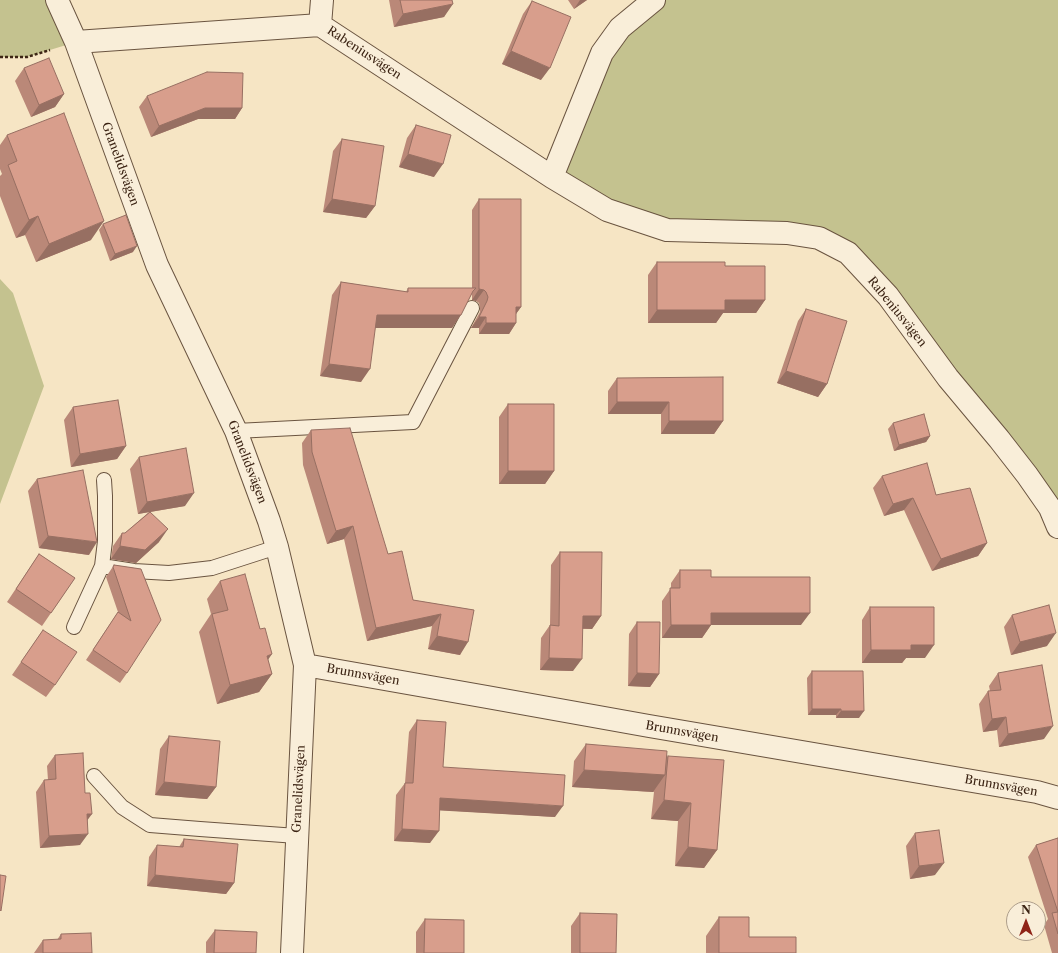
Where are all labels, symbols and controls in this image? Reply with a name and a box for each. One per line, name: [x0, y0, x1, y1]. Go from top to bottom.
street label: Rabeniusvägen: [324, 24, 404, 82]
street label: Granelidsvägen: [98, 120, 142, 208]
street label: Rabeniusvägen: [864, 274, 930, 350]
street label: Granelidsvägen: [225, 418, 269, 506]
street label: Brunnsvägen: [325, 661, 401, 689]
street label: Brunnsvägen: [644, 718, 720, 746]
street label: Granelidsvägen: [290, 745, 308, 833]
street label: Brunnsvägen: [963, 772, 1039, 800]
north arrow: [1006, 901, 1046, 941]
text: N: [1021, 903, 1031, 917]

